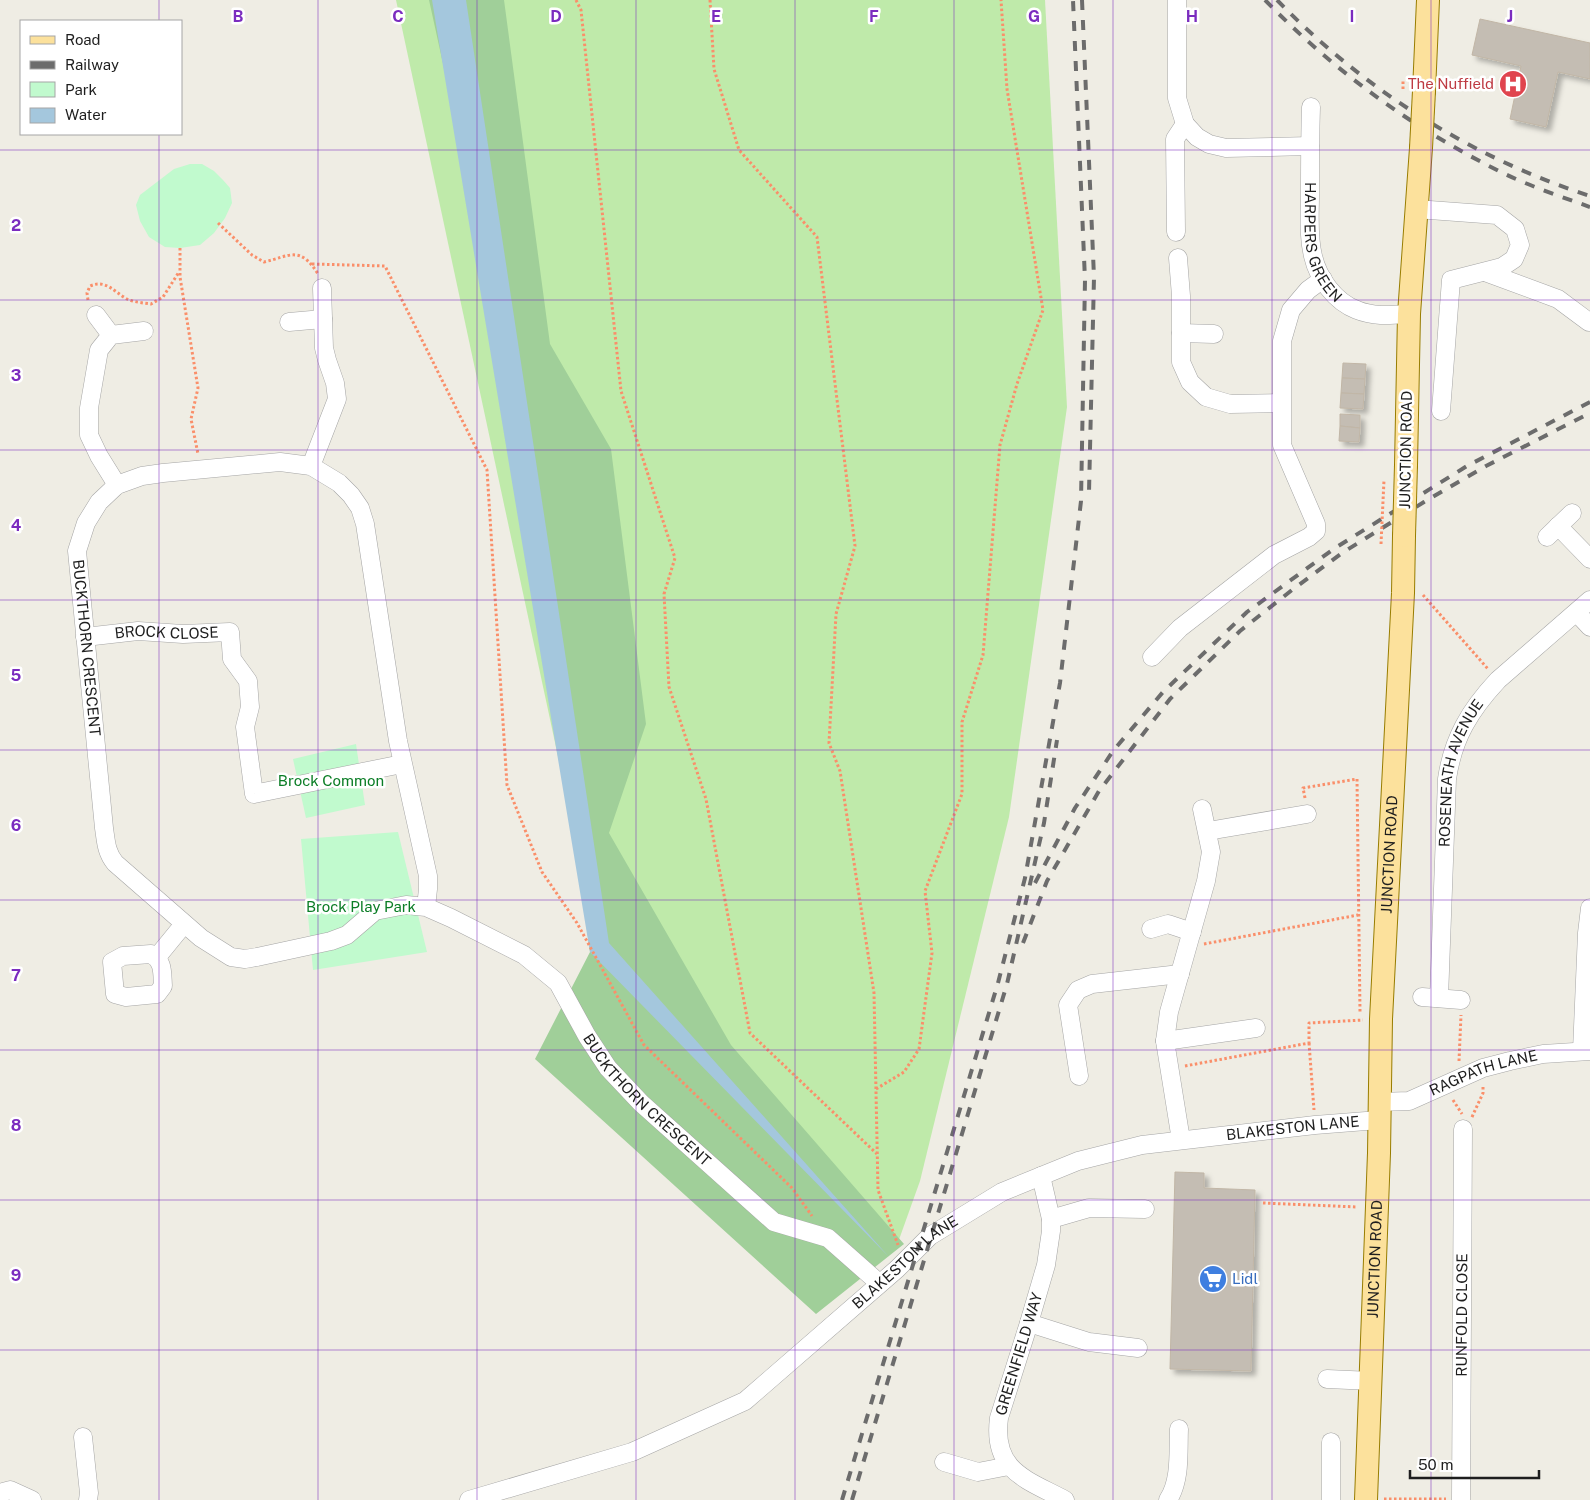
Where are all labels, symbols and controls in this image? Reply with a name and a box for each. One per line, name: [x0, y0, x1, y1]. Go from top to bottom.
text: B: [233, 7, 244, 26]
text: C: [392, 7, 404, 26]
text: D: [550, 7, 562, 26]
text: E: [711, 7, 721, 26]
text: F: [869, 7, 879, 26]
text: G: [1028, 7, 1040, 26]
text: H: [1186, 7, 1198, 26]
text: I: [1350, 7, 1354, 26]
text: J: [1507, 7, 1513, 26]
legend: [20, 20, 182, 135]
text: Road: [65, 31, 101, 48]
text: Railway: [65, 56, 119, 73]
hospital icon: The Nuffield: [1498, 69, 1528, 99]
place label: The Nuffield: [1408, 75, 1494, 92]
text: Park: [65, 81, 97, 98]
text: Water: [65, 106, 107, 123]
street label: HARPERS GREEN: [1302, 182, 1346, 305]
text: 2: [11, 216, 21, 235]
text: 3: [11, 366, 21, 385]
street label: JUNCTION ROAD: [1396, 391, 1415, 509]
text: 4: [11, 516, 22, 535]
street label: BUCKTHORN CRESCENT: [70, 559, 104, 737]
street label: BROCK CLOSE: [114, 622, 219, 642]
text: 5: [11, 666, 22, 685]
street label: ROSENEATH AVENUE: [1436, 696, 1487, 847]
park label: Brock Common: [278, 772, 384, 789]
street label: JUNCTION ROAD: [1377, 795, 1401, 914]
text: 6: [11, 816, 21, 835]
park label: Brock Play Park: [306, 898, 416, 915]
text: 7: [11, 966, 21, 985]
street label: BUCKTHORN CRESCENT: [580, 1030, 714, 1169]
street label: RAGPATH LANE: [1427, 1046, 1539, 1099]
street label: BLAKESTON LANE: [1225, 1113, 1360, 1143]
text: 8: [11, 1116, 22, 1135]
street label: JUNCTION ROAD: [1364, 1200, 1385, 1319]
street label: BLAKESTON LANE: [849, 1212, 961, 1312]
street label: RUNFOLD CLOSE: [1453, 1253, 1470, 1377]
supermarket icon: Lidl: [1198, 1264, 1228, 1294]
text: 9: [11, 1266, 21, 1285]
place label: Lidl: [1232, 1270, 1258, 1287]
street label: GREENFIELD WAY: [992, 1290, 1045, 1417]
scale bar: [1410, 1448, 1539, 1480]
text: 50 m: [1418, 1456, 1453, 1473]

